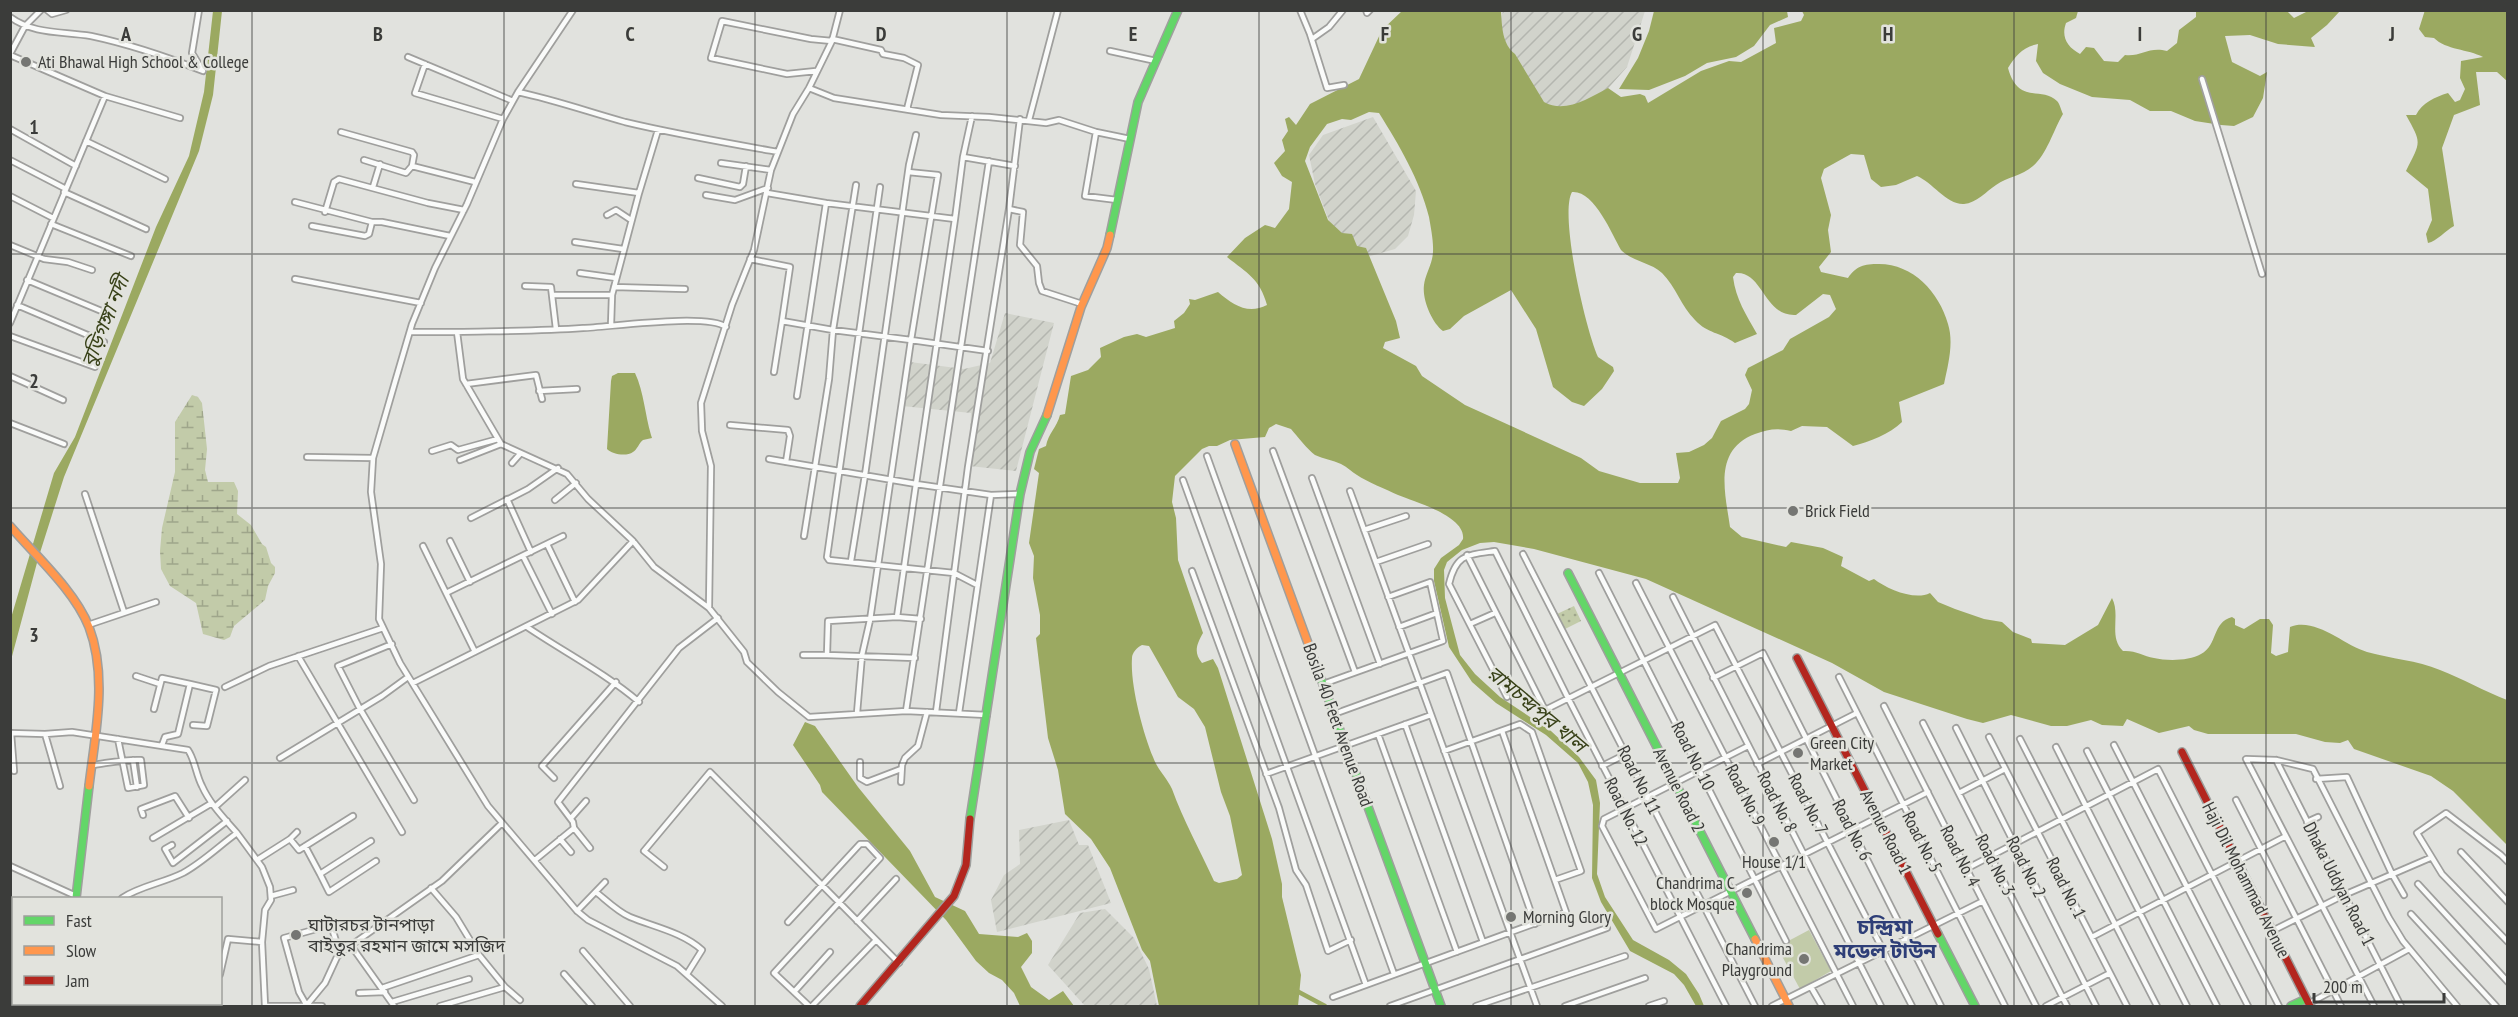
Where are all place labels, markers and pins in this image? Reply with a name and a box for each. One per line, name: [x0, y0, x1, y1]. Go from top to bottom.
place label: Ati Bhawal High School & College: [38, 50, 249, 73]
marker: Ati Bhawal High School & College: [19, 55, 33, 69]
place label: Brick Field: [1805, 499, 1870, 522]
marker: Brick Field: [1786, 504, 1800, 518]
place label: Green City Market: [1810, 731, 1874, 775]
marker: Green City Market: [1791, 746, 1805, 760]
marker: House 1/1: [1767, 835, 1781, 849]
place label: House 1/1: [1742, 850, 1806, 873]
place label: Chandrima C block Mosque: [1650, 871, 1735, 915]
marker: Chandrima C block Mosque: [1740, 886, 1754, 900]
place label: Morning Glory: [1523, 905, 1611, 928]
marker: Morning Glory: [1504, 910, 1518, 924]
place label: ঘাটারচর টানপাড়া বাইতুর রহমান জামে মসজিদ: [307, 913, 506, 957]
marker: ঘাটারচর টানপাড়া বাইতুর রহমান জামে মসজিদ: [289, 928, 303, 942]
place label: Chandrima Playground: [1722, 937, 1792, 981]
marker: Chandrima Playground: [1797, 952, 1811, 966]

